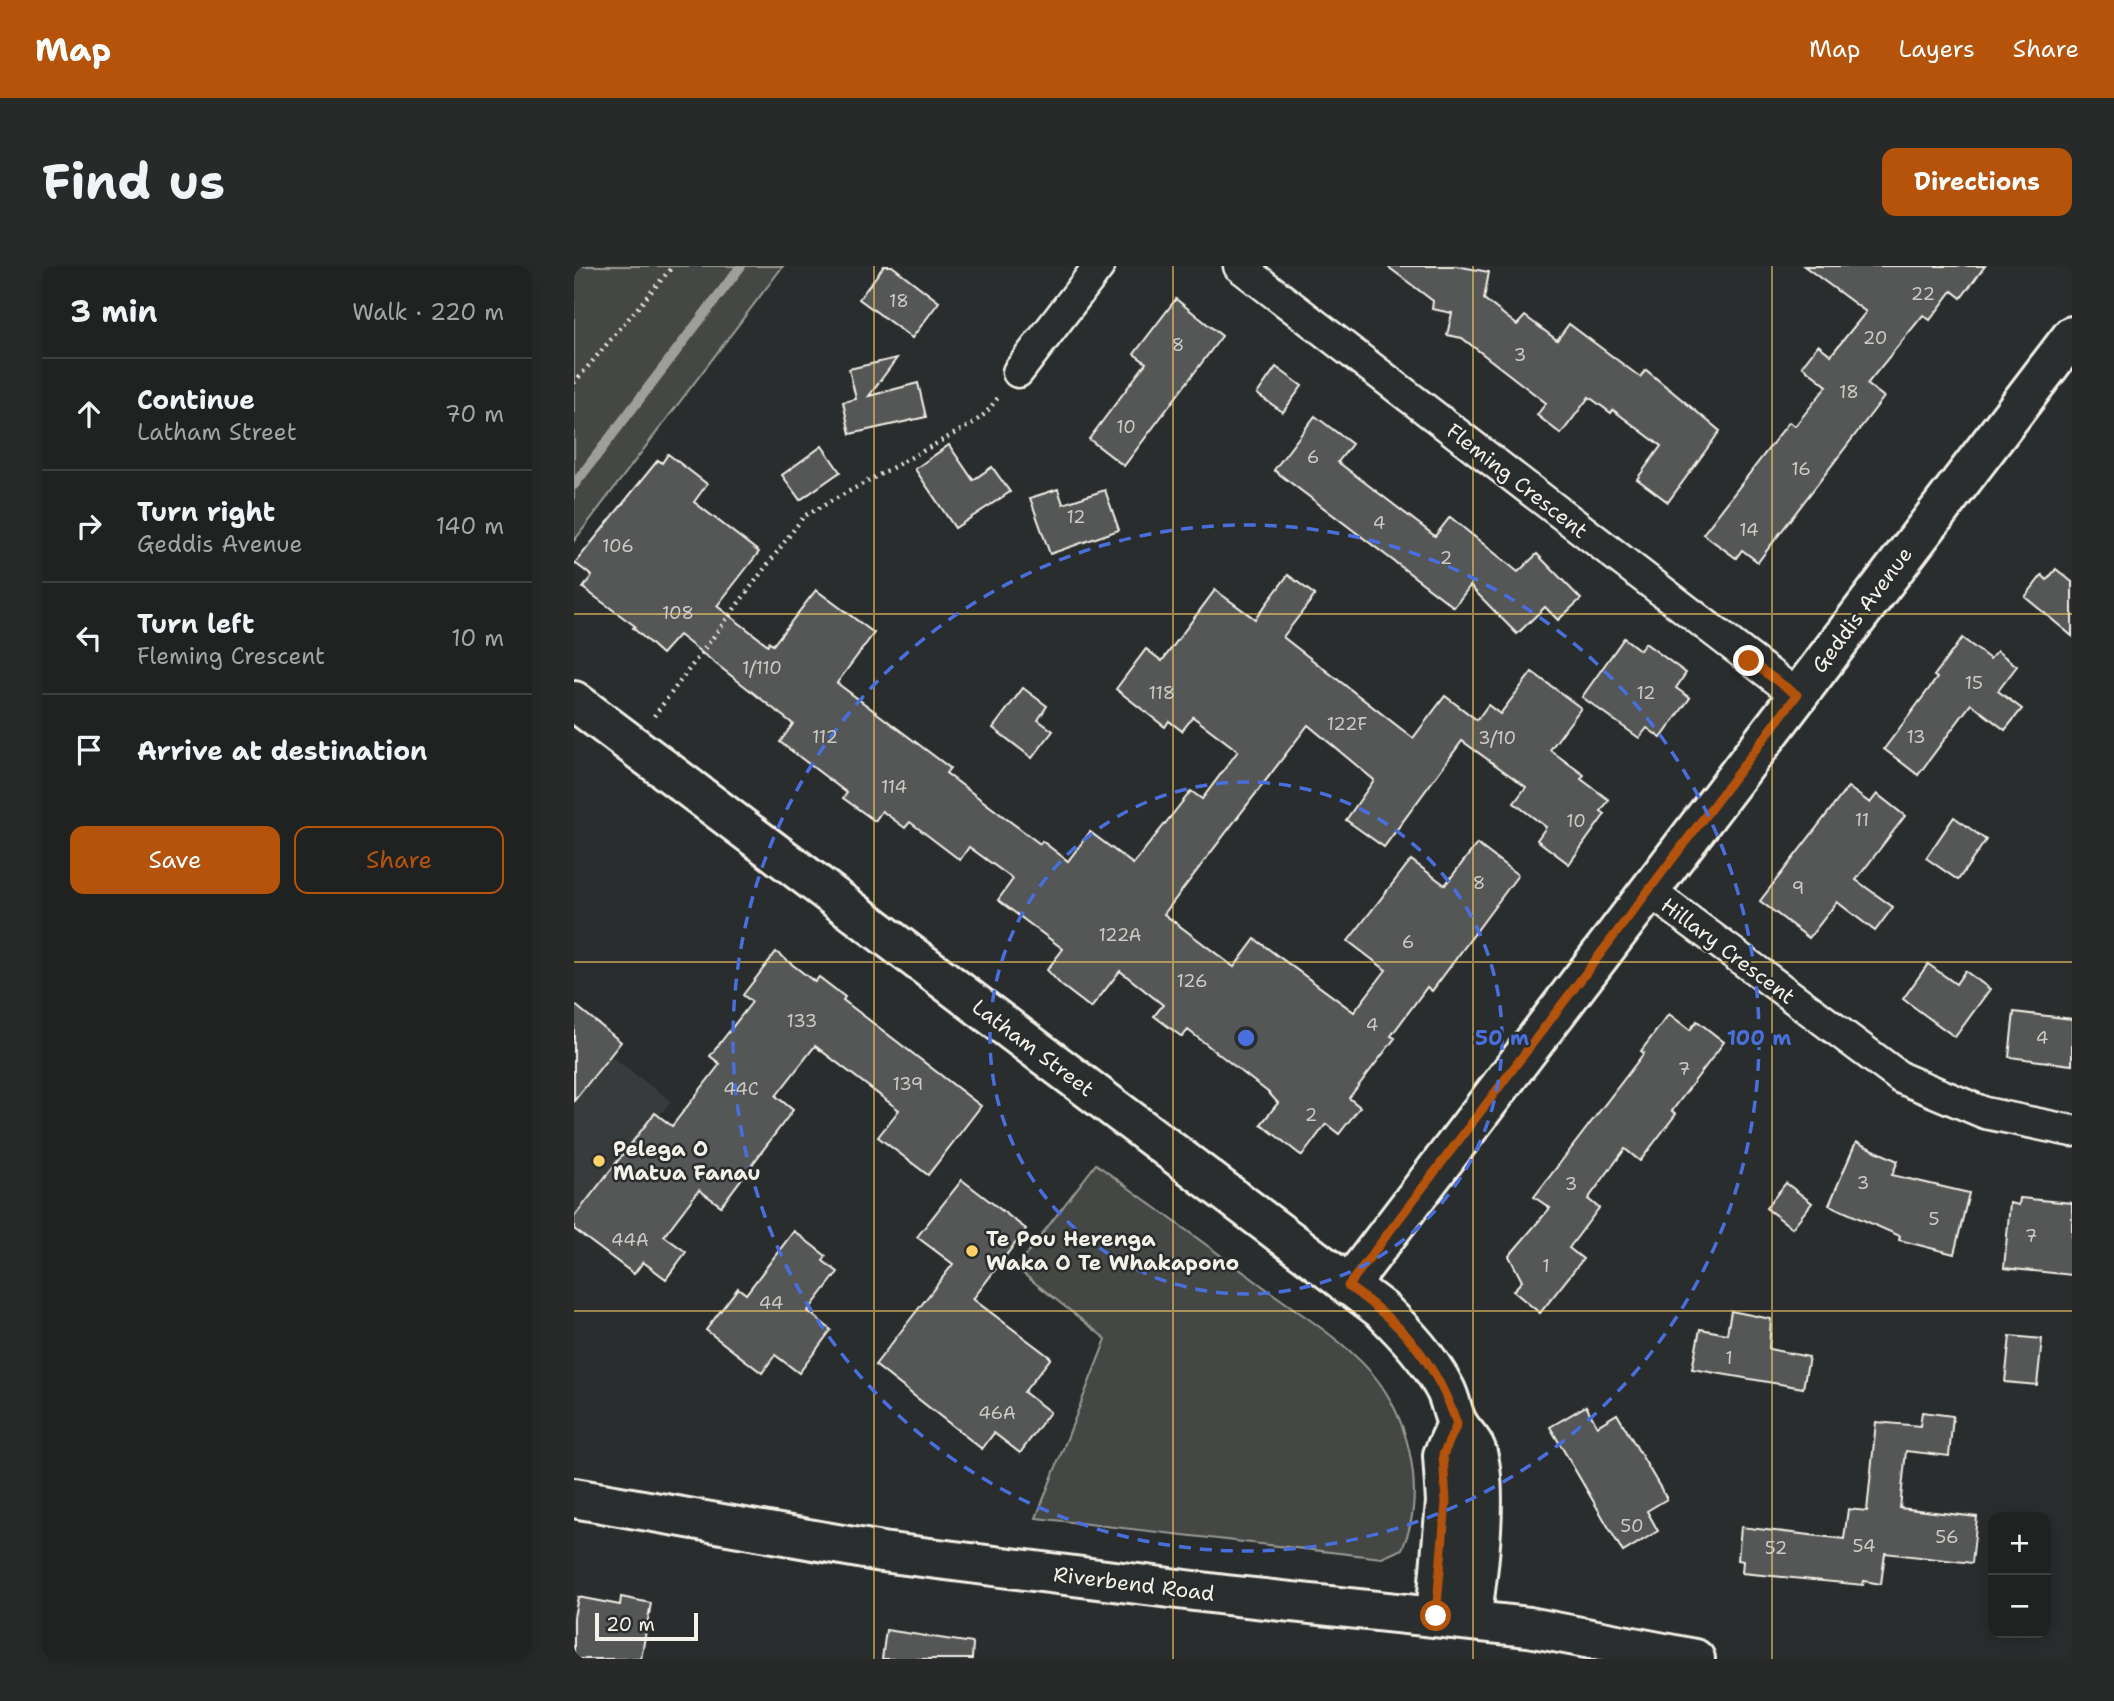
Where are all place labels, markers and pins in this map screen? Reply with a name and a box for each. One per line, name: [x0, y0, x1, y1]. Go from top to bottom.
centre of rings: [1234, 1026, 1258, 1050]
place label: Pelega O Matua Fanau: [613, 1135, 761, 1187]
marker: Pelega O Matua Fanau: [591, 1153, 607, 1169]
place label: Te Pou Herenga Waka O Te Whakapono: [986, 1225, 1239, 1277]
marker: Te Pou Herenga Waka O Te Whakapono: [964, 1243, 980, 1259]

